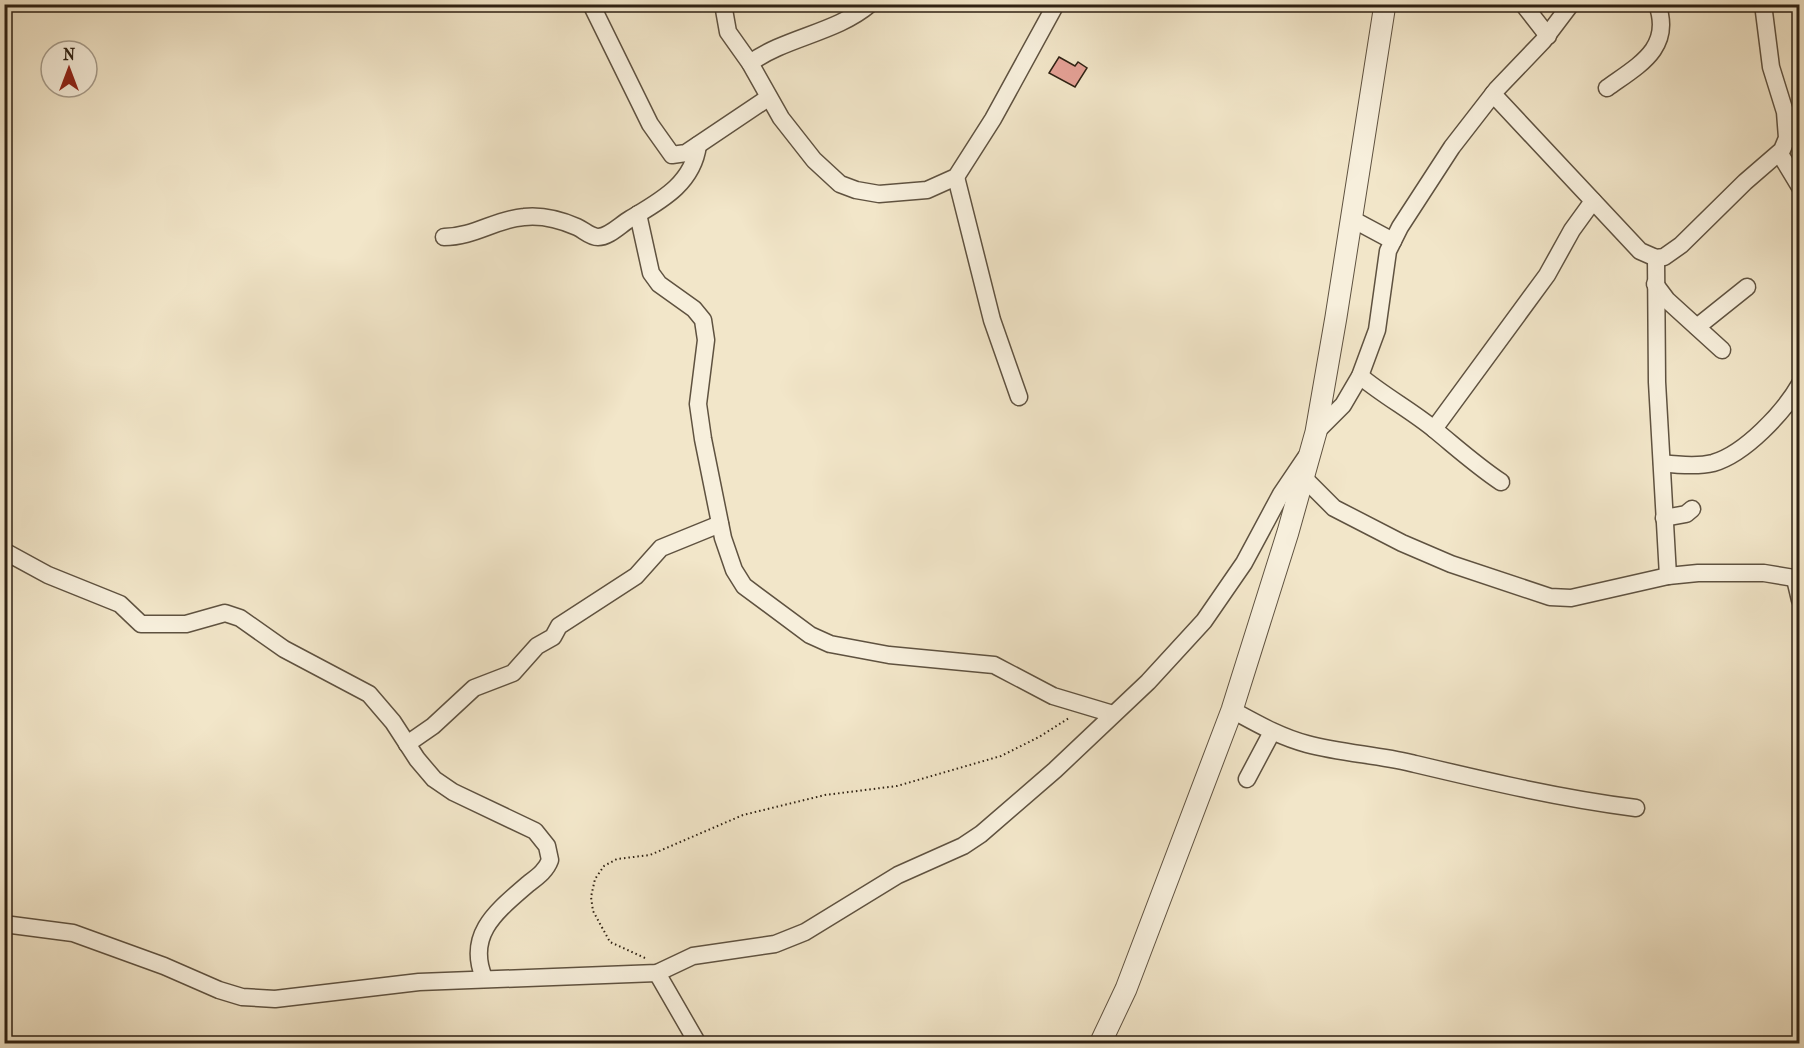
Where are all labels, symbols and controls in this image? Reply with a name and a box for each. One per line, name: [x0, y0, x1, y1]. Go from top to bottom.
north arrow: [39, 39, 99, 99]
text: N: [63, 45, 76, 64]

